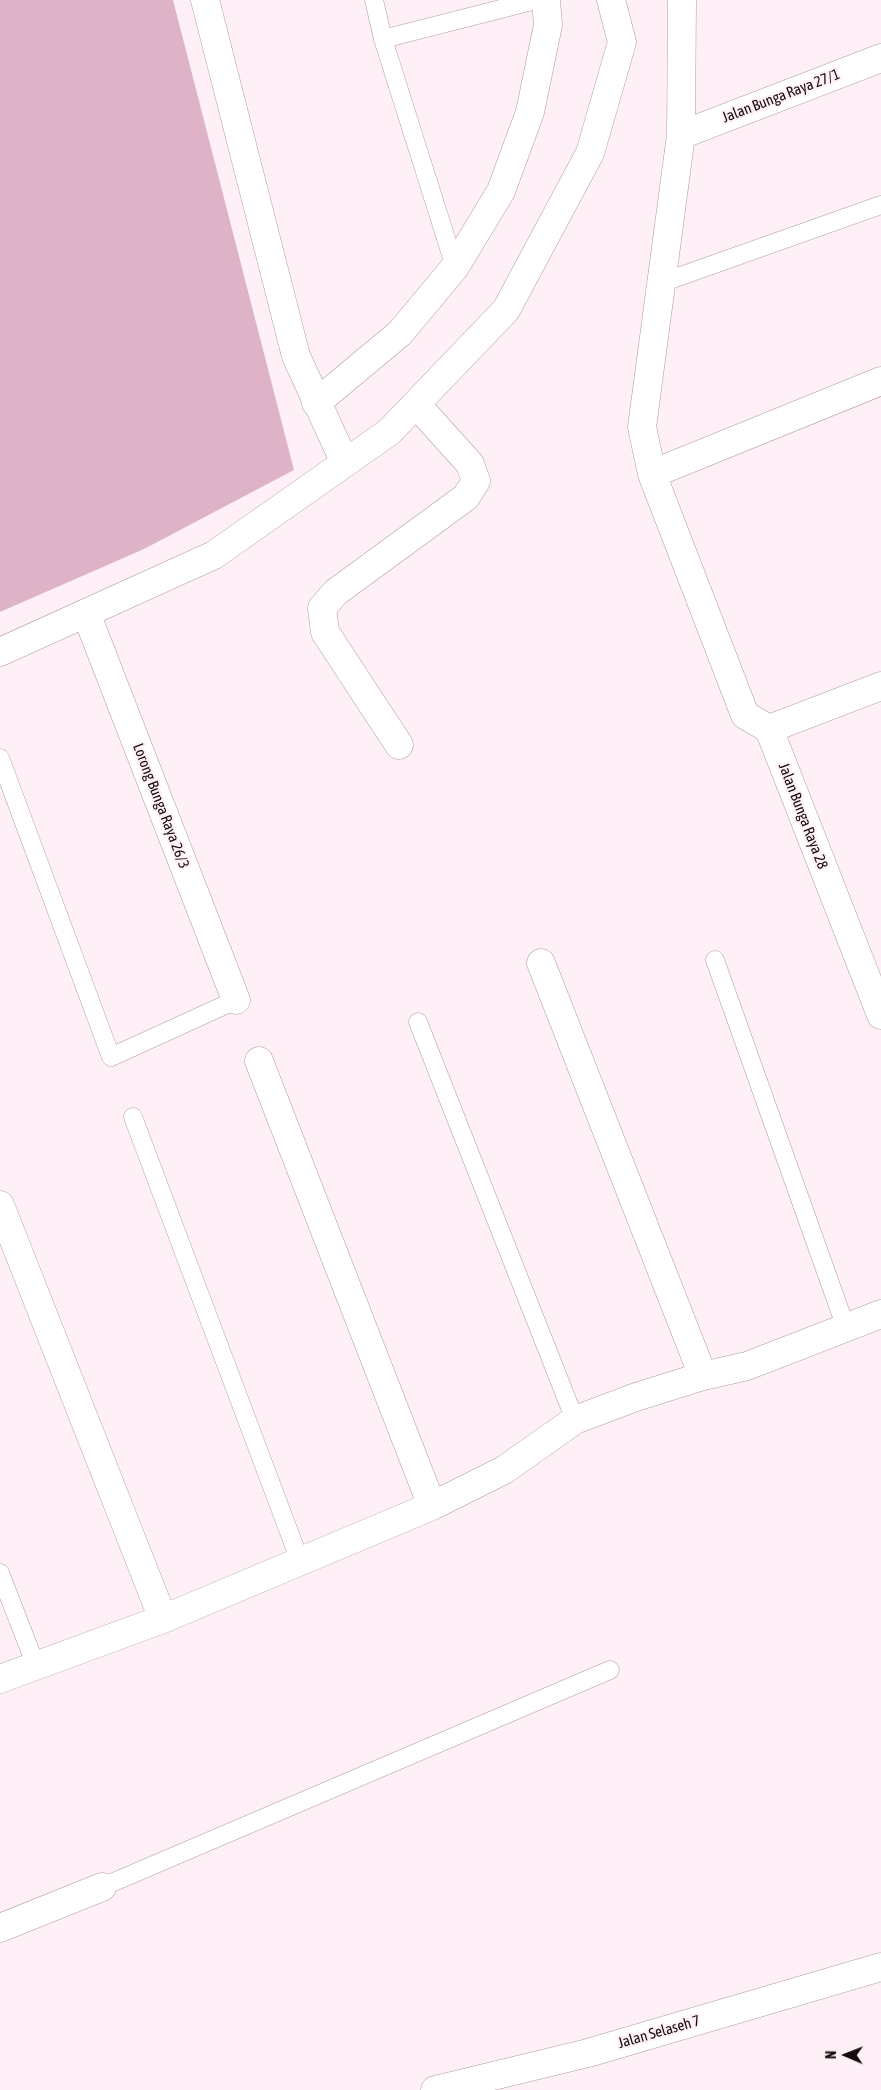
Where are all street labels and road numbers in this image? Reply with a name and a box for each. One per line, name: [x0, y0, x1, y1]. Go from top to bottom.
street label: Jalan Bunga Raya 27/1: [720, 65, 842, 127]
street label: Lorong Bunga Raya 26/3: [129, 741, 193, 871]
street label: Jalan Bunga Raya 28: [774, 760, 832, 872]
street label: Jalan Selaseh 7: [616, 2012, 702, 2052]

